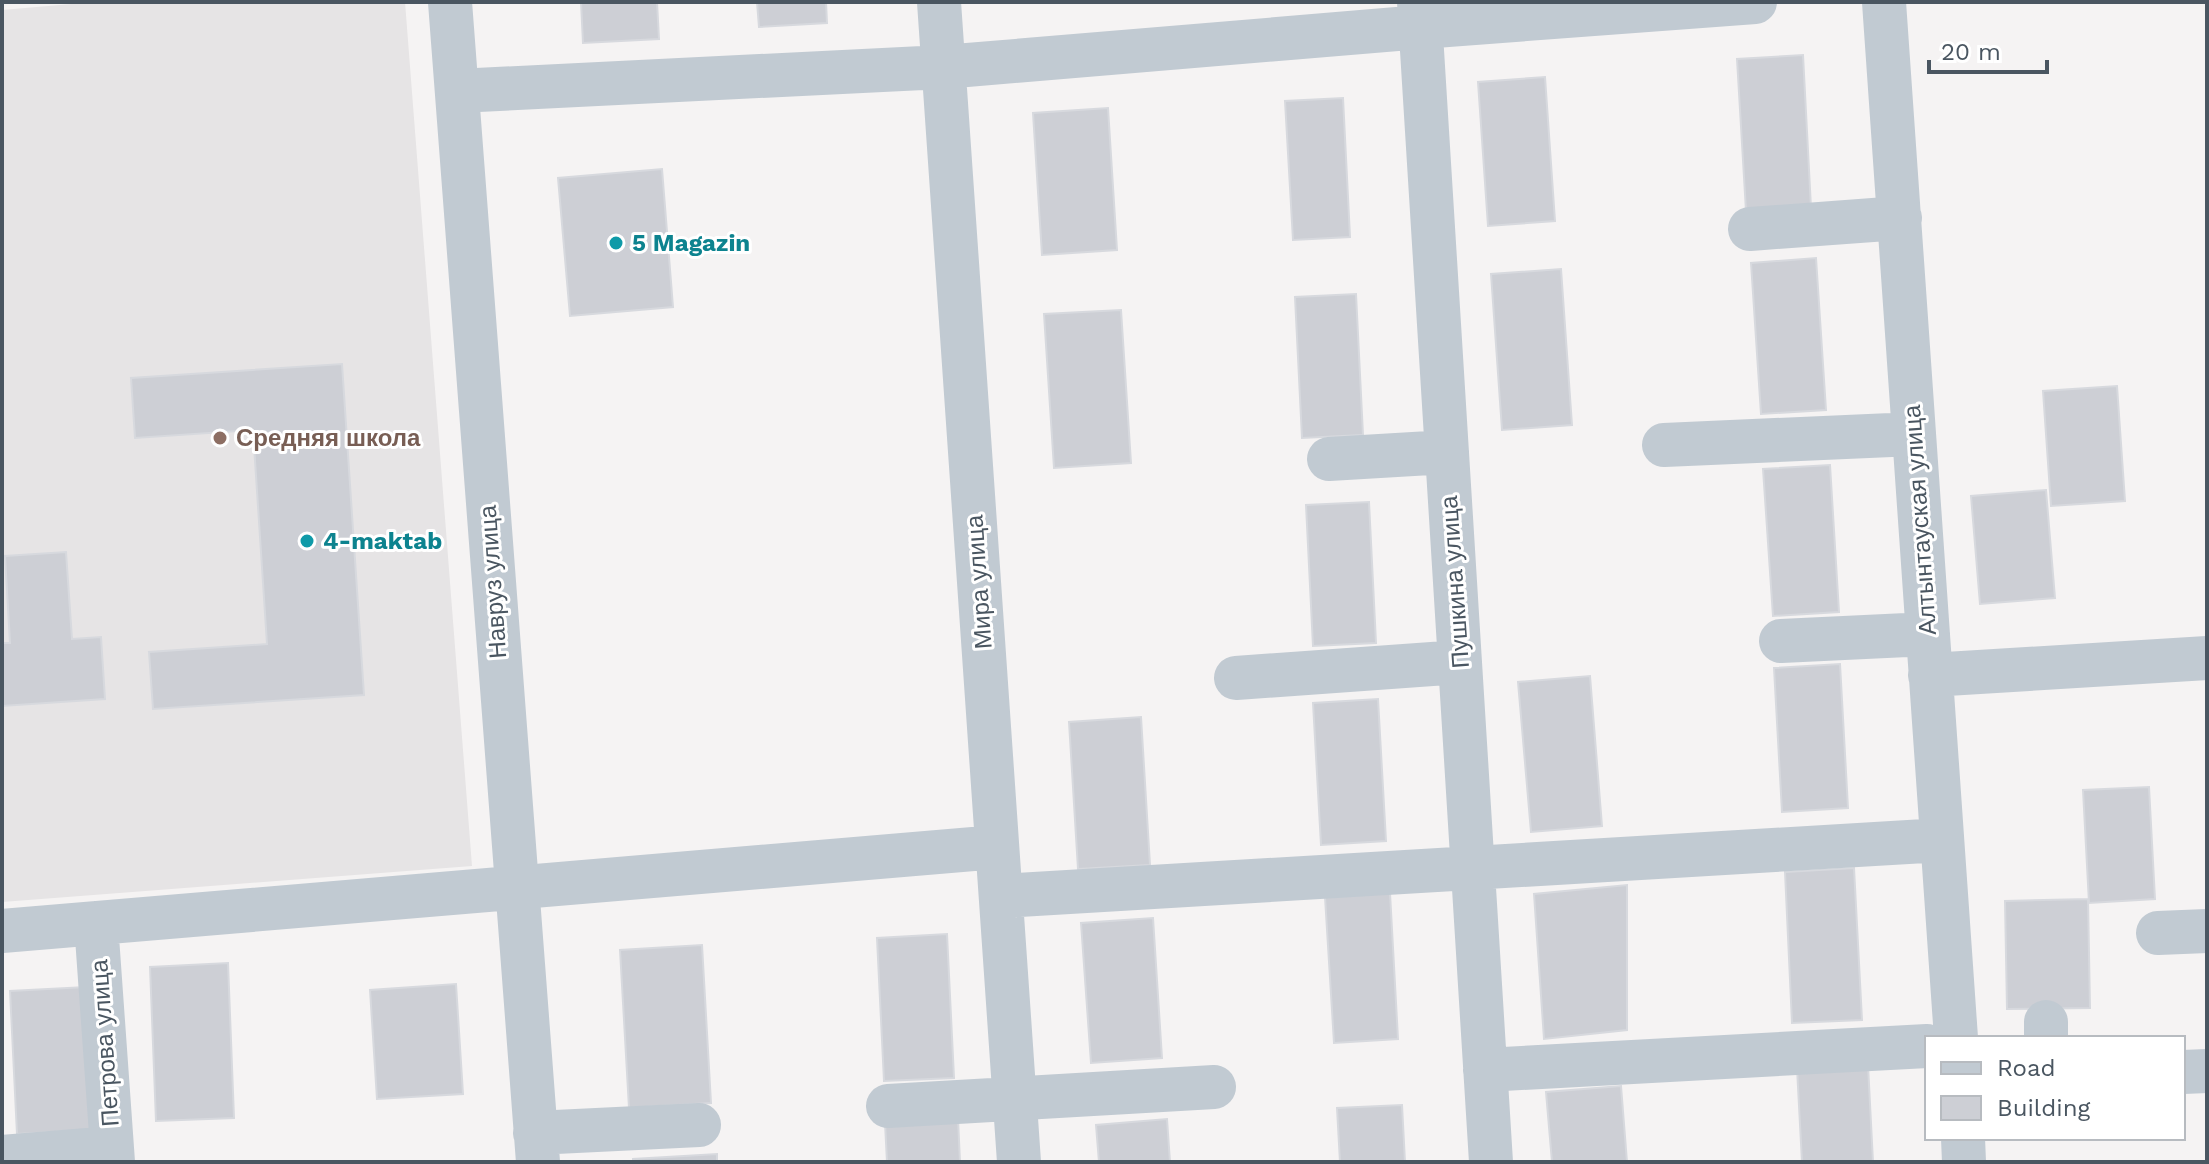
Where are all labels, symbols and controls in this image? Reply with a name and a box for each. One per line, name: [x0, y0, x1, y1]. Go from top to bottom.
scale bar: [1929, 24, 2047, 74]
text: 20 m: [1941, 38, 2001, 66]
place label: 5 Magazin: [632, 229, 750, 257]
marker: 5 Magazin: [607, 234, 625, 252]
street label: Алтынтауская улица: [1898, 403, 1942, 636]
place label: Средняя школа: [236, 424, 421, 452]
marker: Средняя школа: [211, 429, 229, 447]
street label: Пушкина улица: [1435, 494, 1475, 669]
street label: Навруз улица: [474, 504, 512, 660]
street label: Мира улица: [960, 513, 998, 650]
place label: 4-maktab: [323, 527, 442, 555]
marker: 4-maktab: [298, 532, 316, 550]
street label: Петрова улица: [85, 958, 125, 1128]
legend: [1925, 1036, 2185, 1140]
text: Road: [1997, 1054, 2056, 1082]
text: Building: [1997, 1094, 2090, 1122]

